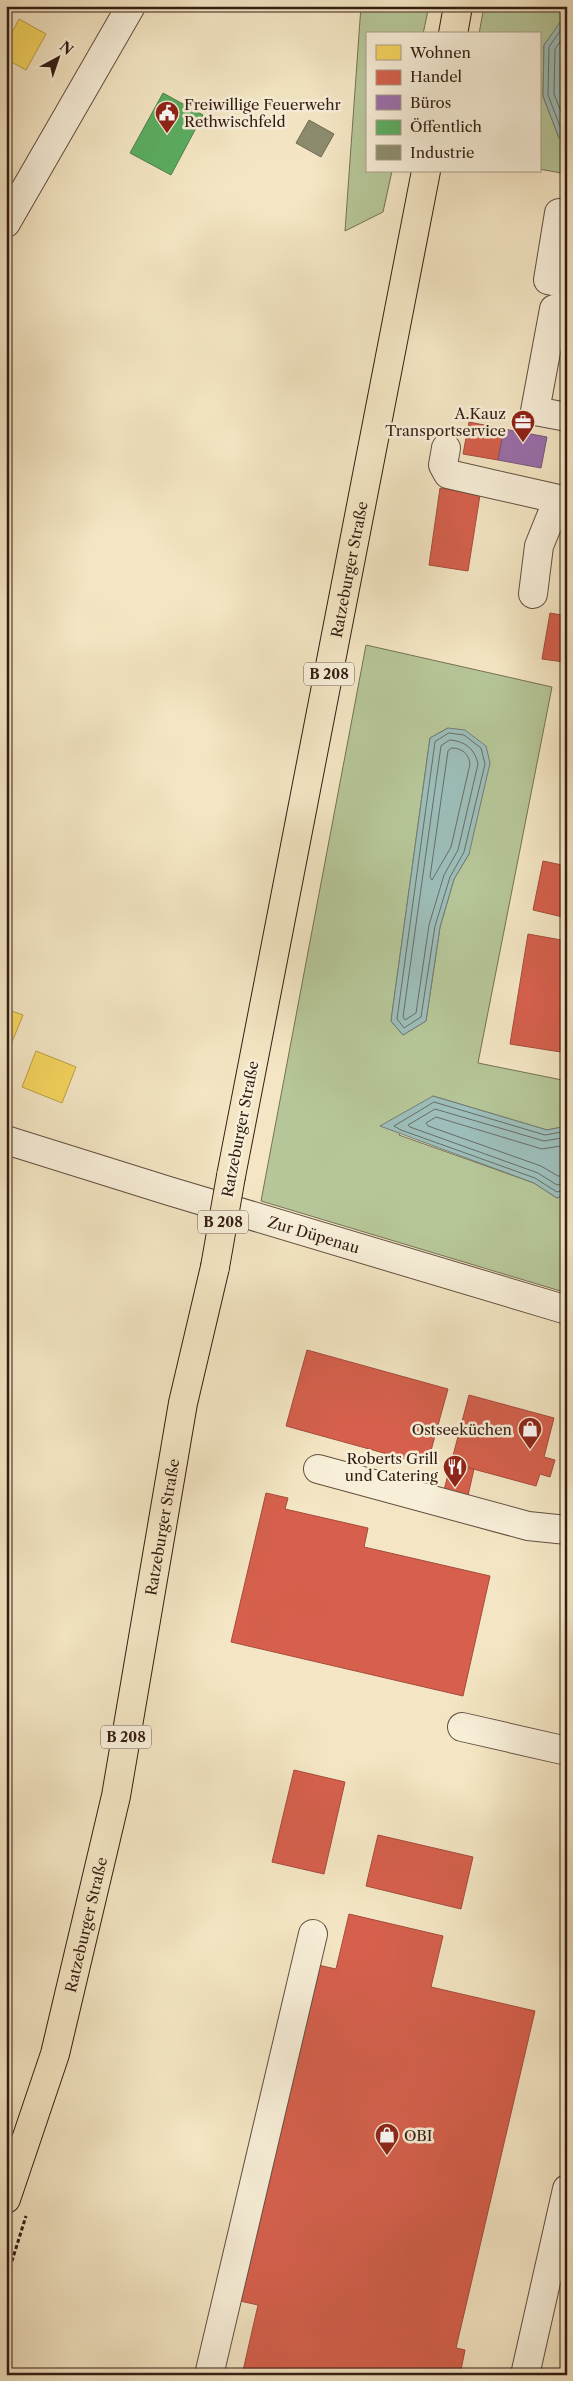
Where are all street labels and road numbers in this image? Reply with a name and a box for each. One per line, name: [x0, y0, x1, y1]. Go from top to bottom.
street label: Ratzeburger Straße: [326, 500, 371, 639]
road number: B 208: [304, 662, 354, 686]
street label: Ratzeburger Straße: [217, 1059, 263, 1199]
road number: B 208: [198, 1210, 248, 1234]
street label: Zur Düpenau: [266, 1212, 362, 1257]
street label: Ratzeburger Straße: [141, 1457, 183, 1597]
road number: B 208: [101, 1725, 151, 1748]
street label: Ratzeburger Straße: [60, 1855, 111, 1994]

